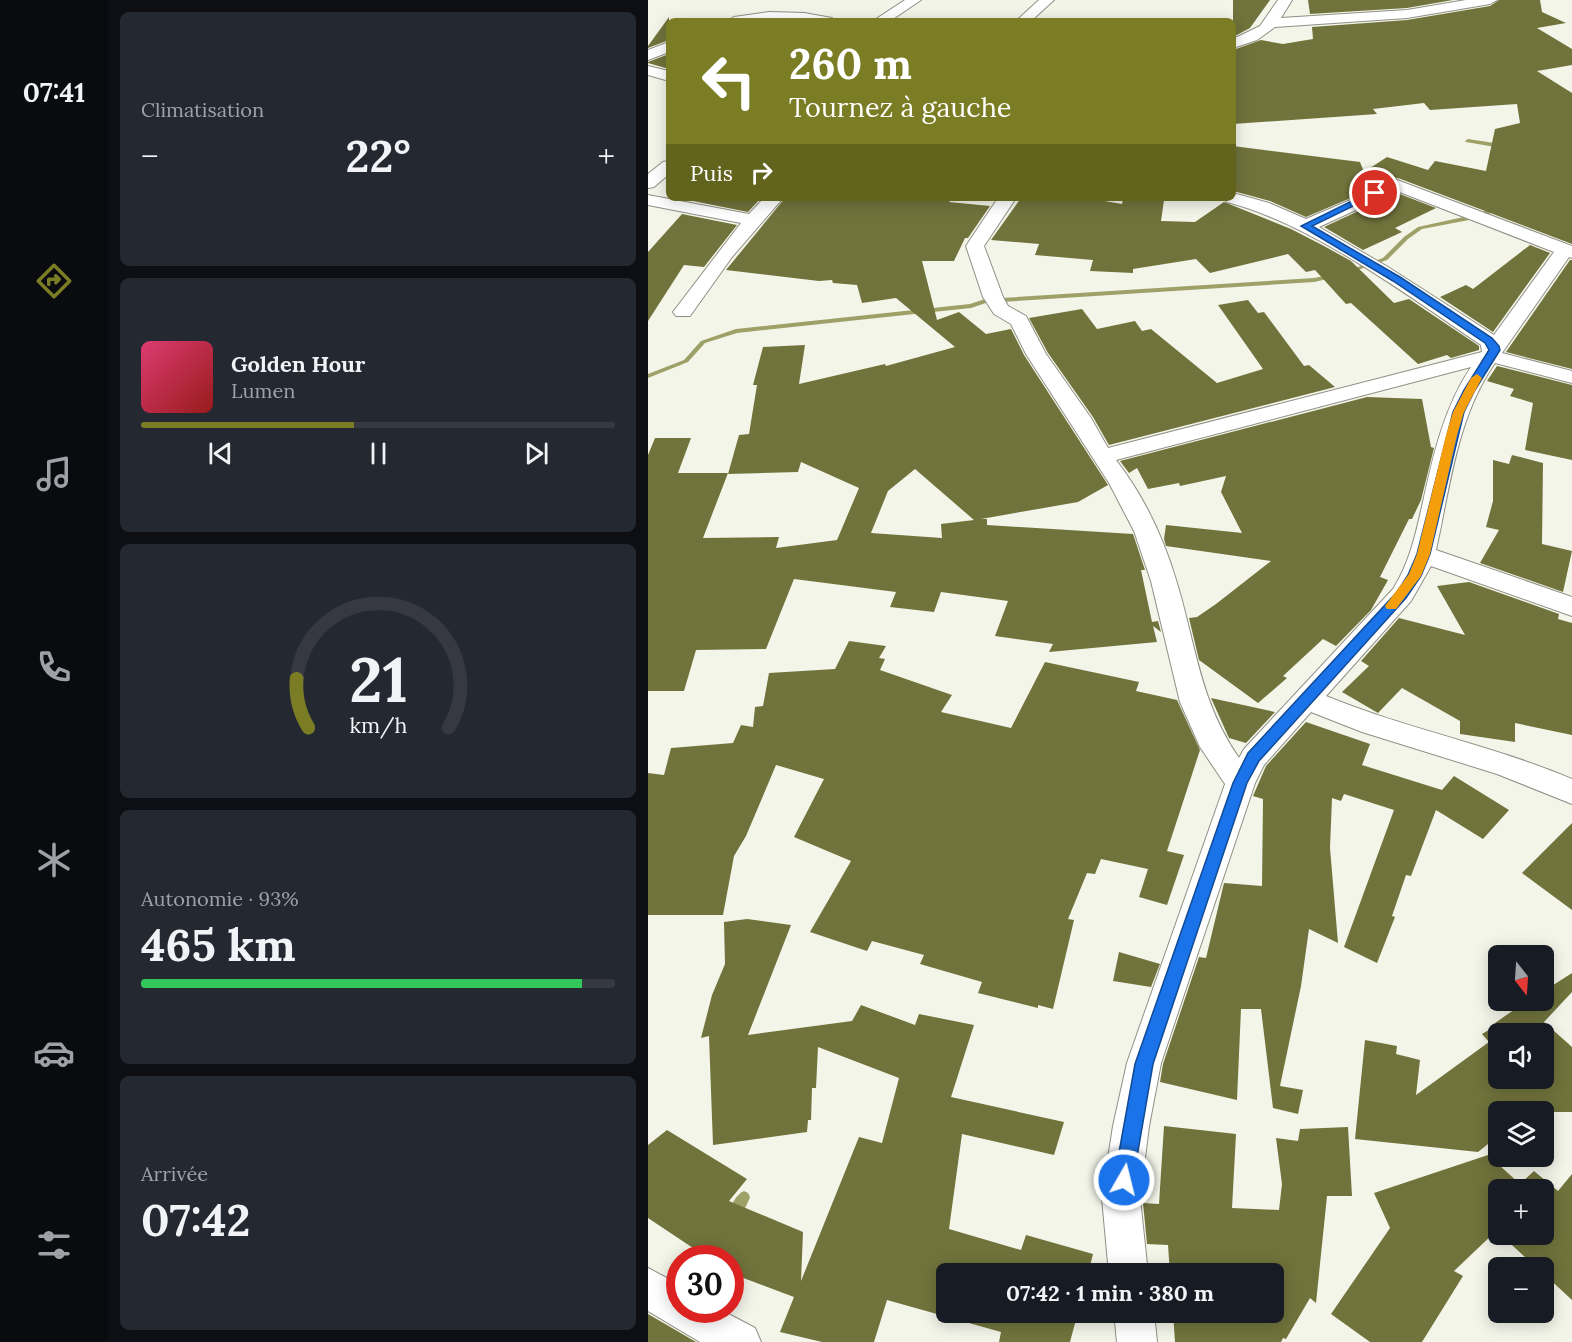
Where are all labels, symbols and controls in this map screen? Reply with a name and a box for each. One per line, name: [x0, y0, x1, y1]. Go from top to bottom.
text: 260 m: [789, 37, 912, 91]
icon: left: [690, 42, 768, 120]
text: 07:41: [23, 75, 85, 109]
text: Tournez à gauche: [789, 90, 1012, 124]
text: Climatisation: [141, 97, 264, 122]
text: 22°: [345, 127, 411, 184]
text: −: [141, 135, 159, 177]
text: +: [597, 135, 615, 177]
icon: right: [745, 156, 778, 189]
text: Puis: [690, 159, 733, 187]
pin: [1349, 167, 1400, 218]
icon: arrive: [1358, 176, 1391, 209]
icon: directions: [33, 260, 75, 302]
text: Golden Hour: [231, 350, 365, 378]
text: Lumen: [231, 378, 295, 403]
icon: previous: [204, 437, 237, 470]
icon: pause: [362, 437, 395, 470]
icon: next: [520, 437, 553, 470]
icon: music: [33, 453, 75, 495]
text: 21: [349, 639, 407, 719]
icon: phone: [33, 646, 75, 688]
text: km/h: [349, 711, 407, 739]
icon: climate: [33, 839, 75, 881]
text: Autonomie · 93%: [141, 886, 299, 911]
text: 465 km: [141, 916, 296, 973]
north arrow: [1488, 945, 1554, 1011]
map controls: [1488, 945, 1554, 1323]
button: sound: [1488, 1023, 1554, 1089]
icon: car: [33, 1032, 75, 1074]
button: layers: [1488, 1101, 1554, 1167]
position arrow: [1092, 1148, 1156, 1212]
text: Arrivée: [141, 1161, 208, 1186]
button: +: [1488, 1179, 1554, 1245]
text: 07:42: [141, 1191, 251, 1248]
icon: filters: [33, 1224, 75, 1266]
speed limit sign: 30: [666, 1245, 744, 1323]
button: −: [1488, 1257, 1554, 1323]
text: 07:42 · 1 min · 380 m: [1006, 1279, 1214, 1307]

